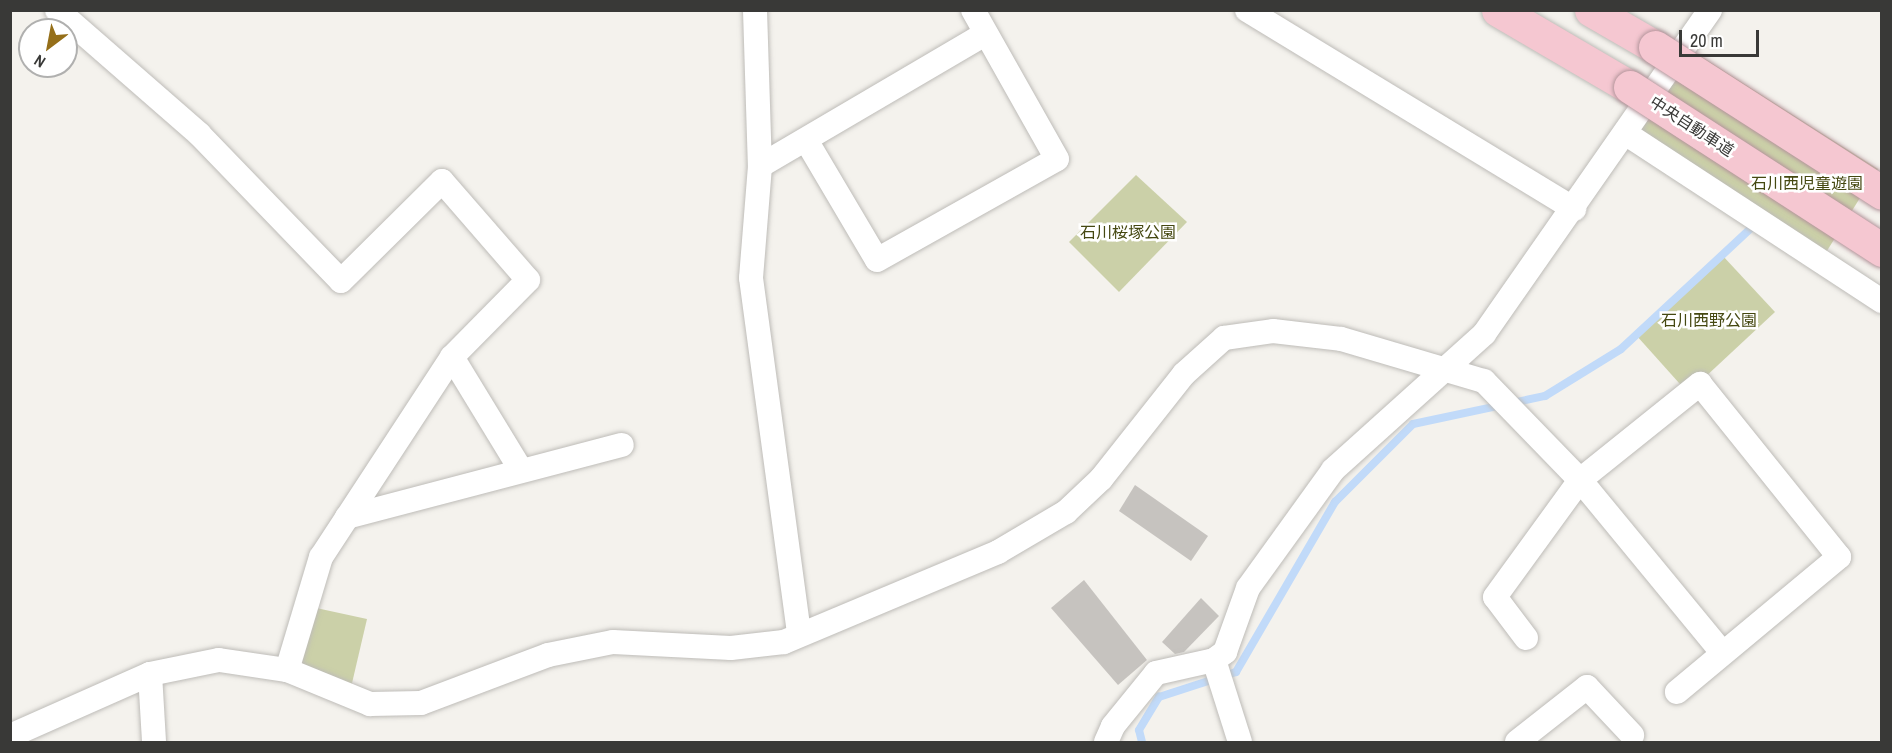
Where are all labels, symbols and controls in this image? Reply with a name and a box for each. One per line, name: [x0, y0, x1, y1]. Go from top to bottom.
north arrow: [18, 18, 78, 78]
scale bar: [1682, 18, 1762, 56]
text: 20 m: [1690, 28, 1723, 53]
text: N: [30, 50, 49, 73]
street label: 中央自動車道: [1647, 92, 1737, 160]
park label: 石川西児童遊園: [1751, 173, 1863, 193]
park label: 石川桜塚公園: [1080, 222, 1176, 242]
park label: 石川西野公園: [1661, 310, 1757, 330]

